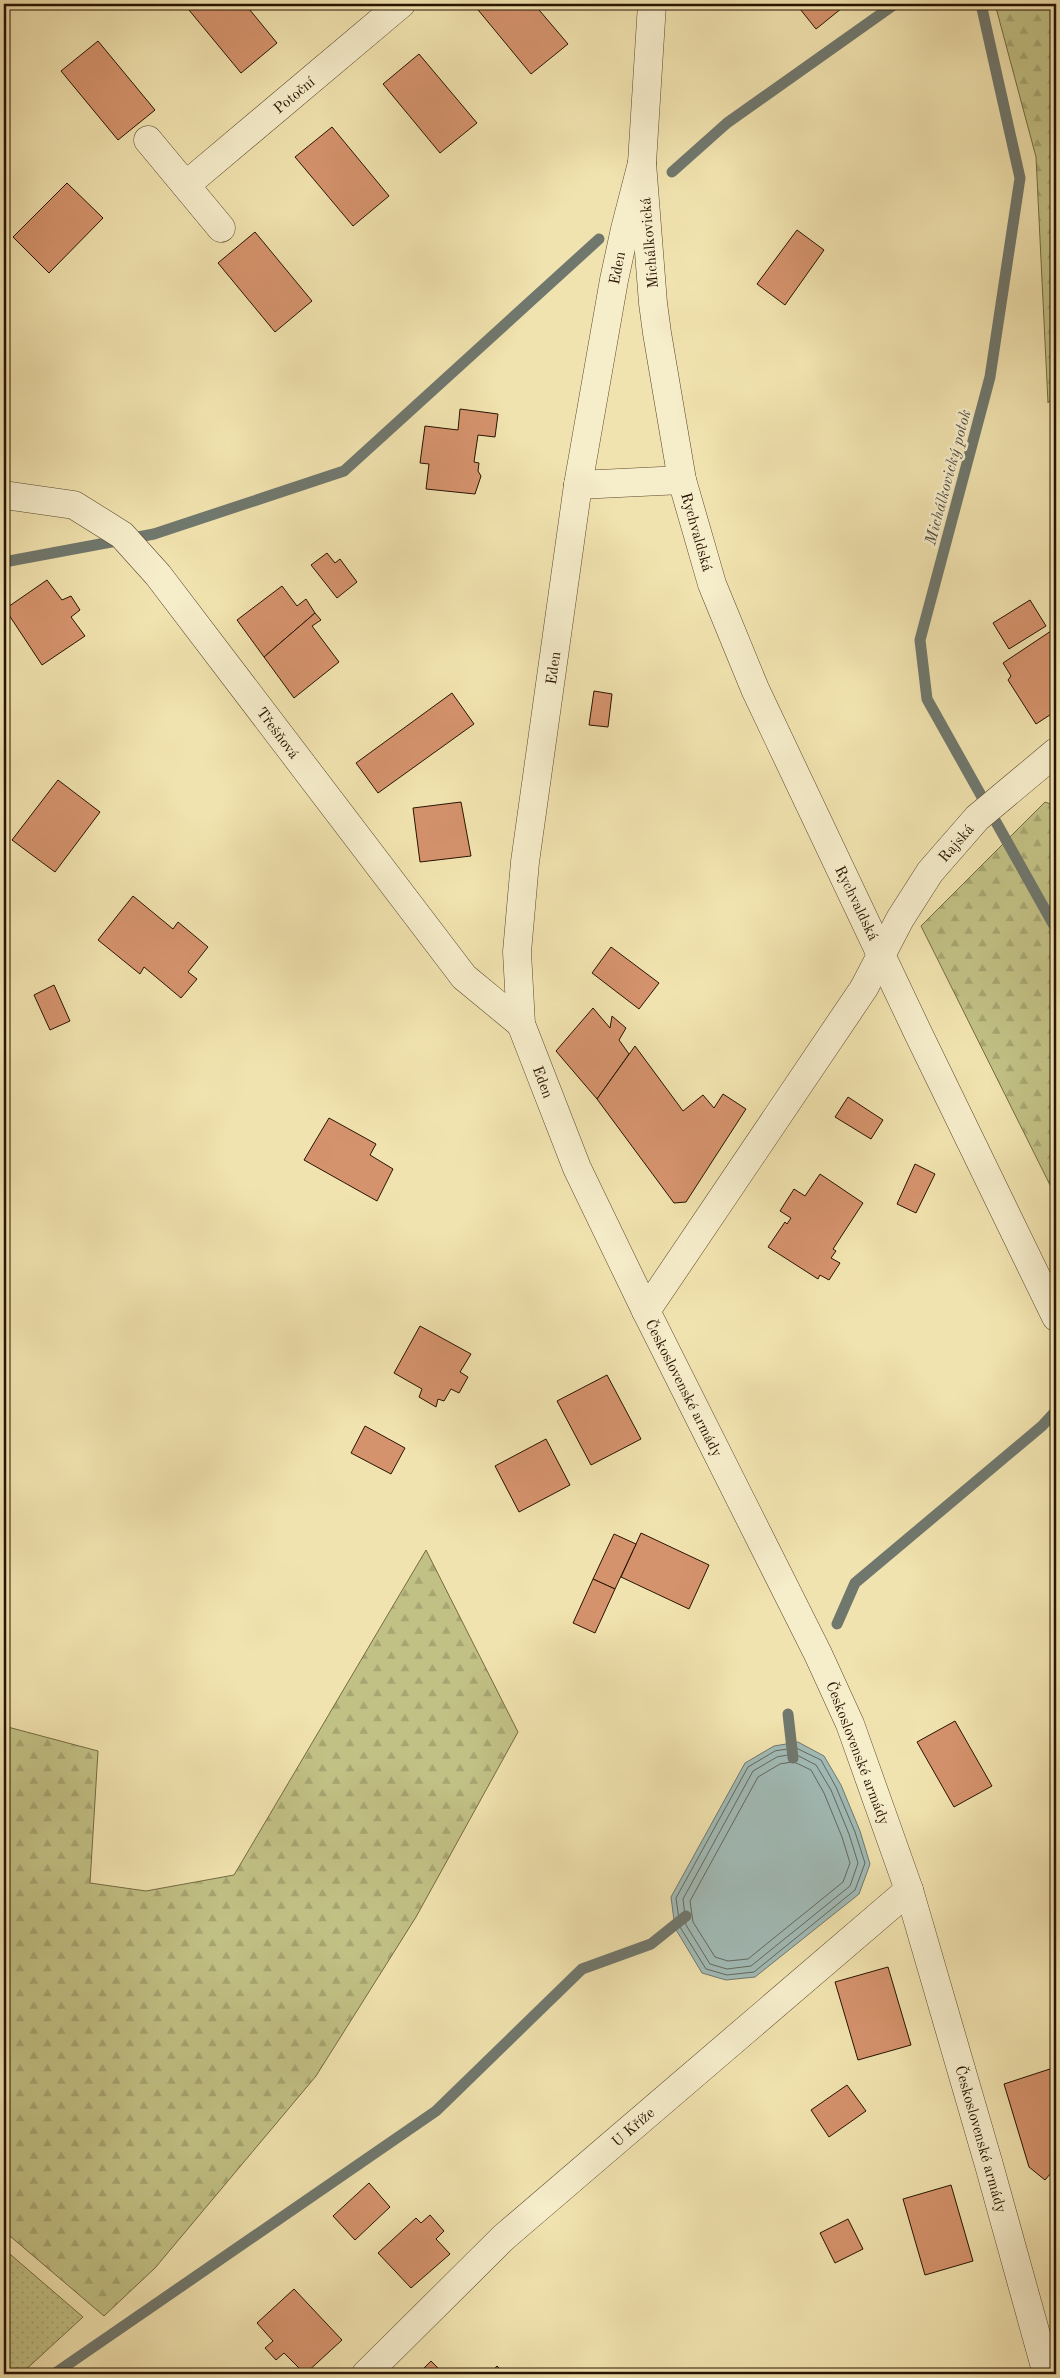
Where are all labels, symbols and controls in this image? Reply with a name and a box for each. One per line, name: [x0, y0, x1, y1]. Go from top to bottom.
street label: Potoční: [272, 74, 319, 117]
street label: Michálkovická: [639, 196, 662, 289]
street label: Eden: [608, 251, 629, 286]
water label: Michálkovický potok: [923, 408, 975, 548]
street label: Rychvaldská: [677, 491, 714, 574]
street label: Eden: [545, 651, 564, 686]
street label: Třešňová: [253, 705, 301, 763]
street label: Rajská: [937, 822, 978, 866]
street label: Rychvaldská: [831, 864, 880, 944]
street label: Eden: [529, 1064, 555, 1101]
street label: Československé armády: [641, 1316, 727, 1460]
street label: Československé armády: [822, 1679, 894, 1827]
street label: Československé armády: [951, 2063, 1011, 2215]
street label: U Kříže: [610, 2106, 658, 2151]

